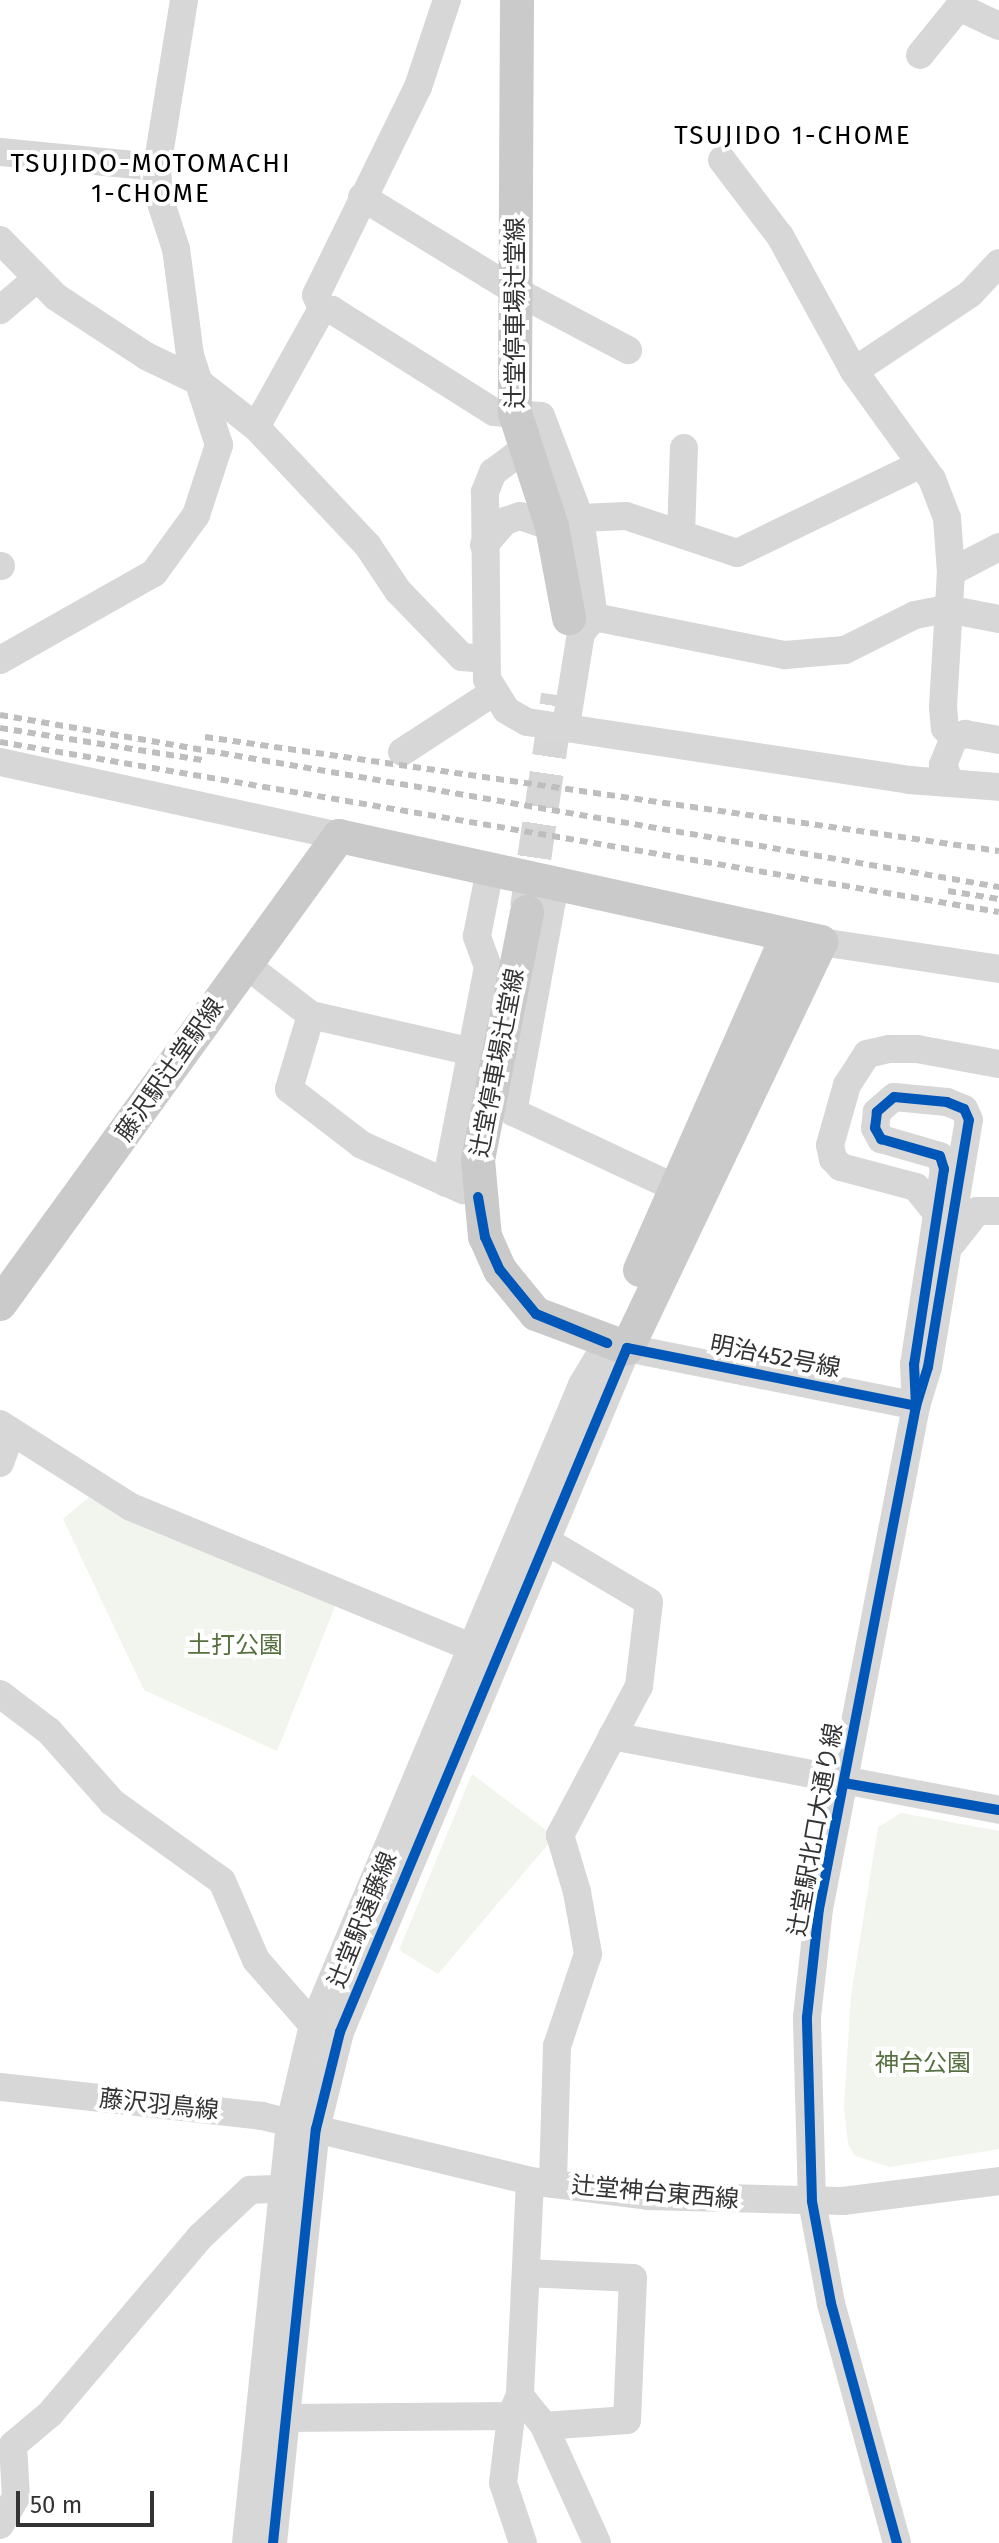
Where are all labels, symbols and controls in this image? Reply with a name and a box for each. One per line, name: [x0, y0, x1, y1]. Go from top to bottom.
district label: TSUJIDO 1-CHOME: [674, 120, 912, 152]
district label: TSUJIDO-MOTOMACHI 1-CHOME: [10, 148, 292, 210]
street label: 辻堂停車場辻堂線: [502, 217, 530, 409]
street label: 辻堂停車場辻堂線: [466, 966, 530, 1160]
street label: 藤沢駅辻堂駅線: [110, 993, 230, 1147]
street label: 明治452号線: [707, 1330, 843, 1384]
park label: 土打公園: [187, 1632, 283, 1660]
street label: 辻堂駅北口大通り線: [783, 1721, 849, 1939]
street label: 辻堂駅遠藤線: [323, 1848, 403, 1992]
park label: 神台公園: [875, 2050, 971, 2078]
street label: 藤沢羽鳥線: [98, 2084, 220, 2126]
street label: 辻堂神台東西線: [570, 2171, 740, 2215]
scale bar: [20, 2475, 158, 2525]
text: 50 m: [30, 2491, 82, 2519]

